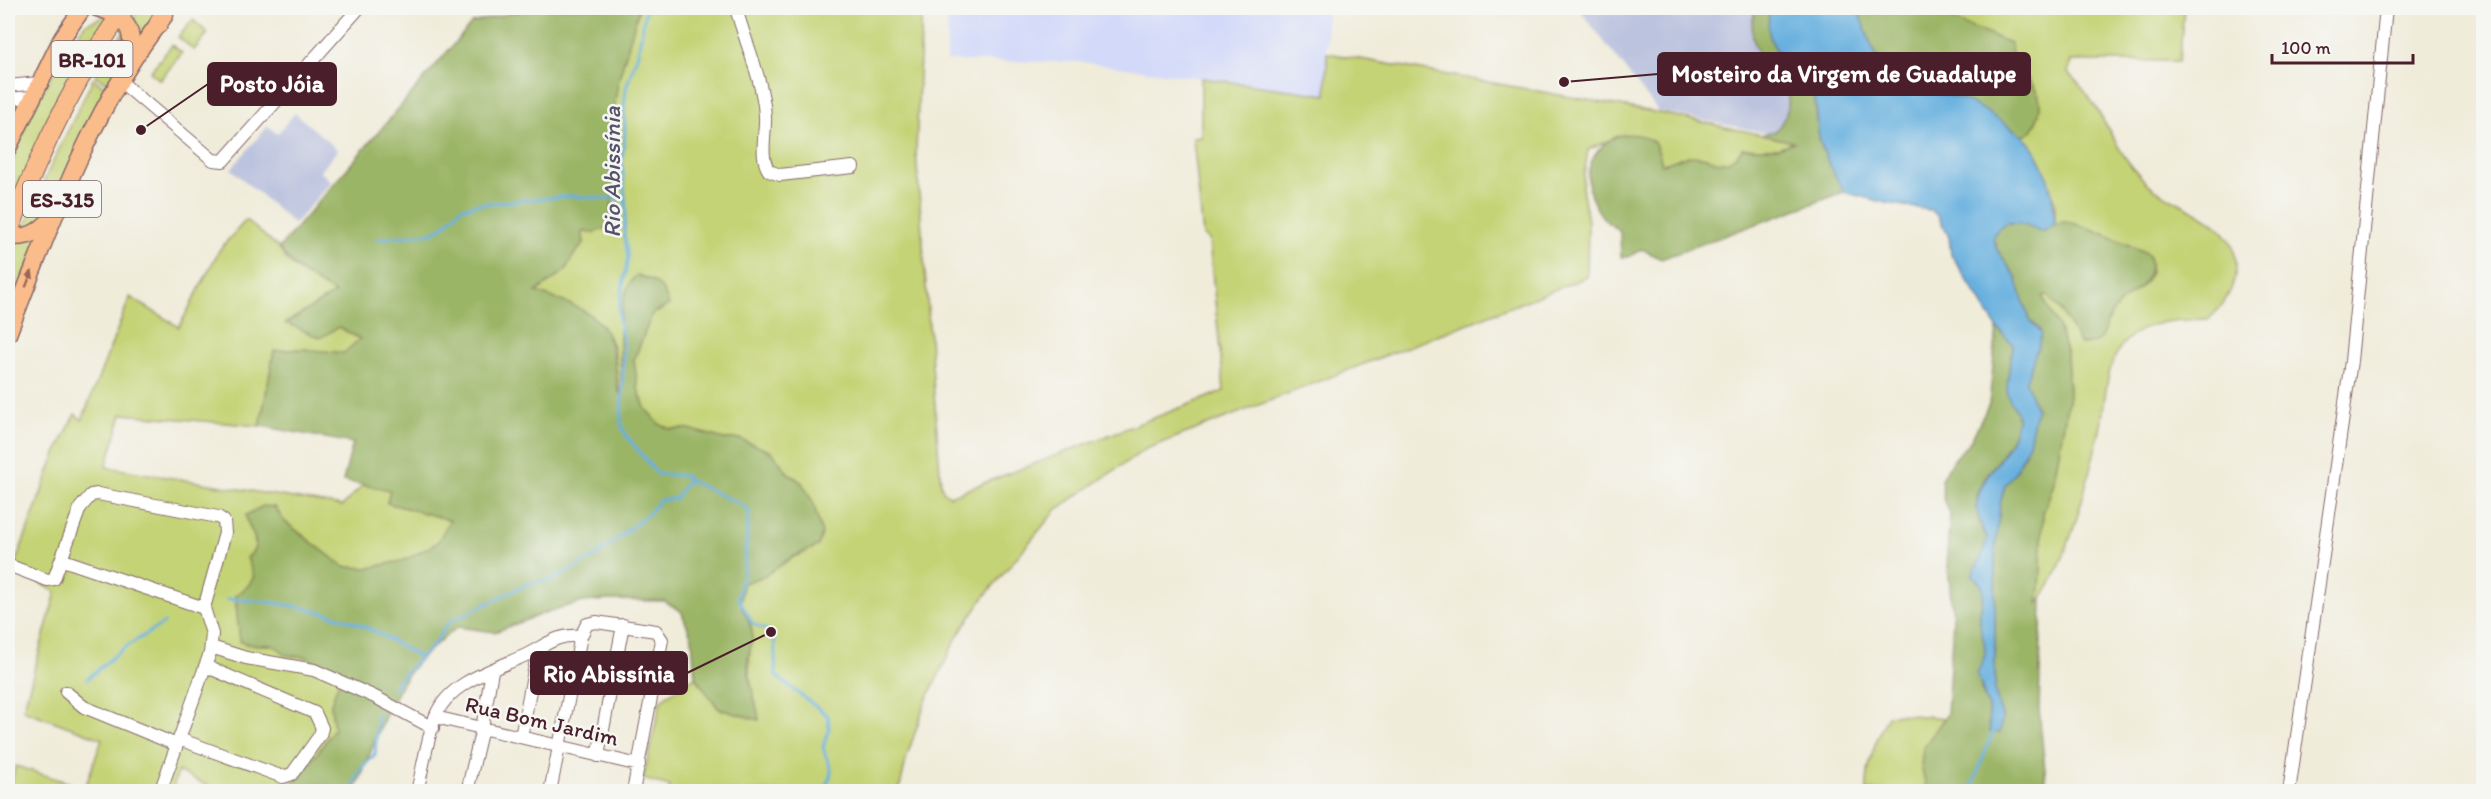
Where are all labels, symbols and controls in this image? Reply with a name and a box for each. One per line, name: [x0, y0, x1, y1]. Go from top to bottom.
scale bar: [2272, 27, 2413, 65]
text: 100 m: [2281, 37, 2331, 59]
road number: BR-101: [52, 41, 132, 77]
callout: Mosteiro da Virgem de Guadalupe: [1658, 53, 2030, 95]
text: Mosteiro da Virgem de Guadalupe: [1672, 59, 2016, 89]
callout: Posto Jóia: [208, 63, 336, 105]
text: Posto Jóia: [220, 69, 325, 98]
water label: Rio Abissínia: [597, 105, 626, 238]
road number: ES-315: [23, 181, 101, 217]
one-way arrow: [25, 270, 34, 288]
callout: Rio Abissínia: [531, 652, 687, 694]
text: Rio Abissínia: [543, 659, 675, 688]
street label: Rua Bom Jardim: [463, 690, 622, 752]

